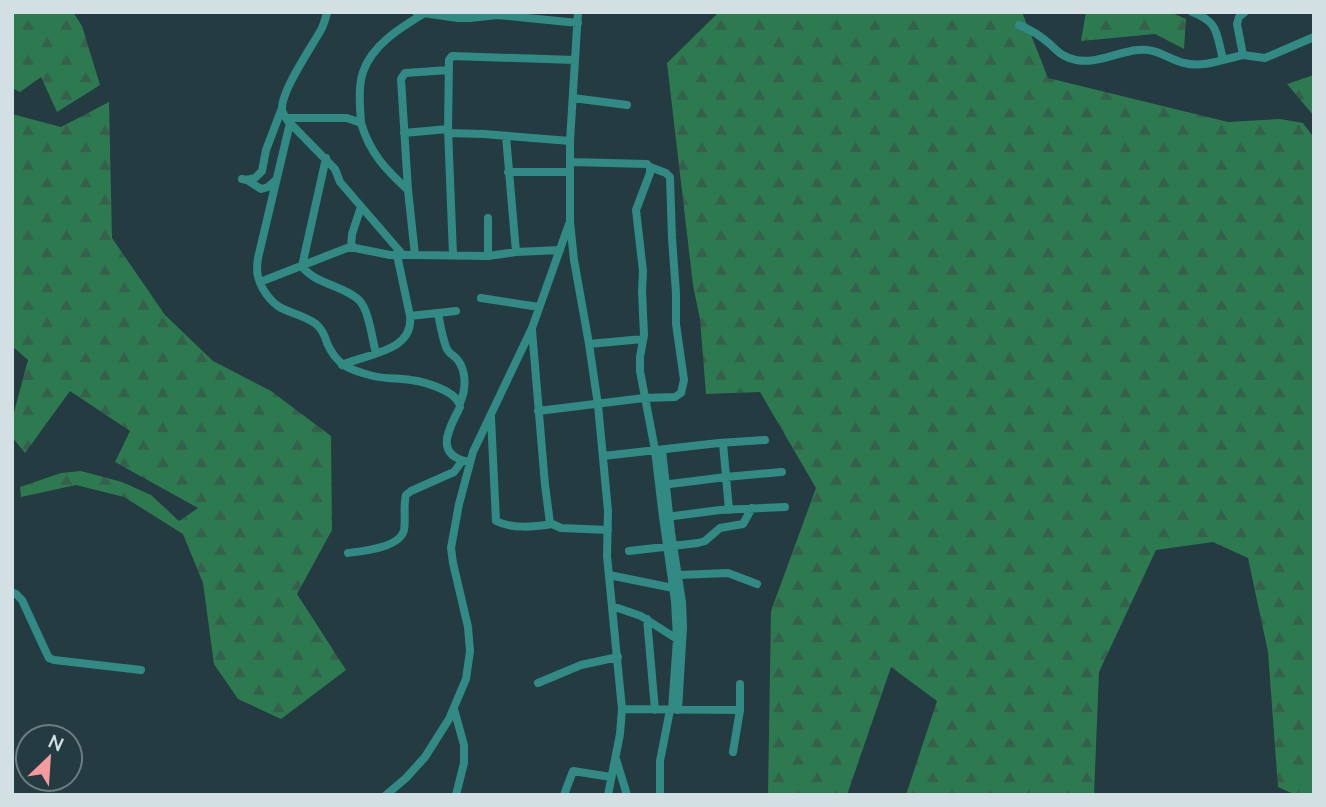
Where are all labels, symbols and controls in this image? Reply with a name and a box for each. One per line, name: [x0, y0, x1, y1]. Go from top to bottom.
north arrow: [14, 723, 84, 793]
text: N: [44, 729, 68, 758]

